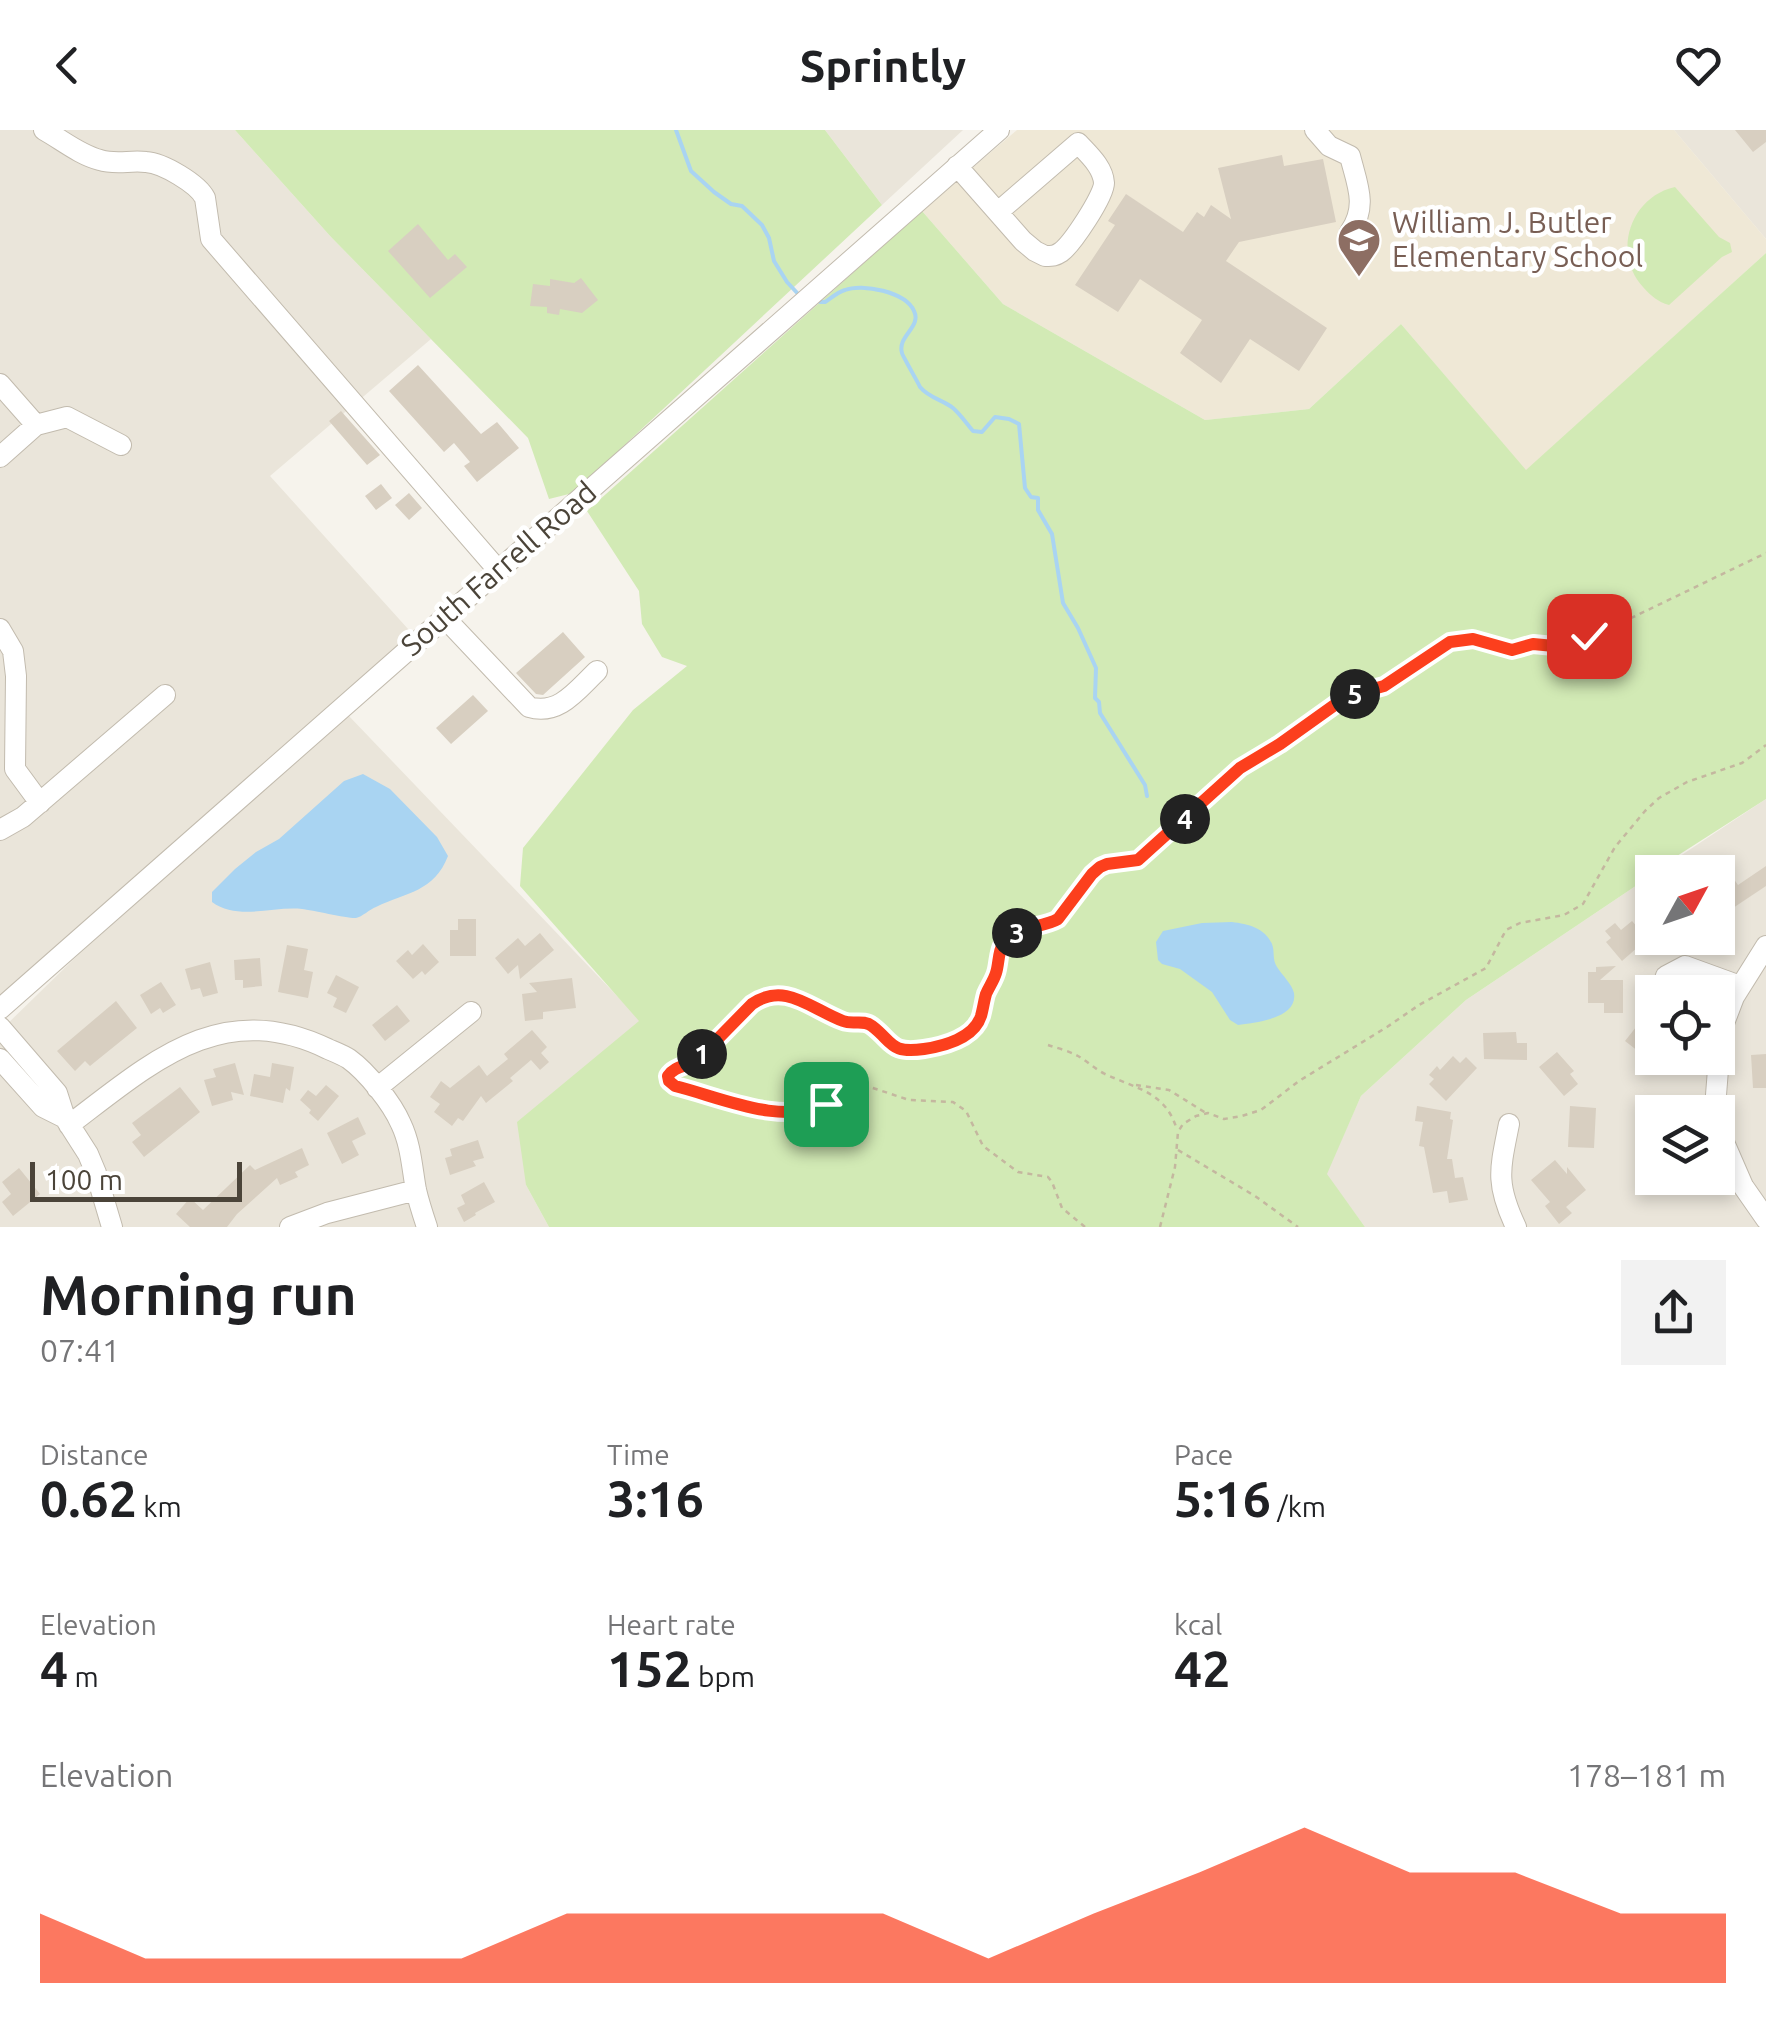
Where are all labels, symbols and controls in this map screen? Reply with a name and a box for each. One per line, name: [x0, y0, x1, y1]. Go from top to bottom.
icon: back: [40, 38, 95, 93]
icon: heart: [1671, 38, 1726, 93]
text: Sprintly: [800, 40, 966, 91]
place label: William J. Butler Elementary School: [1392, 205, 1643, 273]
school or university icon: William J. Butler Elementary School: [1336, 217, 1382, 278]
street label: South Farrell Road: [394, 474, 603, 662]
pin: [1547, 594, 1632, 679]
icon: check: [1562, 609, 1617, 664]
pin: 5: [1330, 669, 1380, 719]
text: 5: [1347, 678, 1363, 709]
pin: 4: [1160, 794, 1210, 844]
text: 4: [1177, 803, 1193, 834]
north arrow: [1635, 855, 1735, 955]
map controls: [1635, 855, 1735, 1195]
pin: 3: [992, 908, 1042, 958]
text: 3: [1009, 917, 1025, 948]
button: locate: [1635, 975, 1735, 1075]
pin: 1: [677, 1029, 727, 1079]
text: 1: [694, 1038, 710, 1069]
pin: [784, 1062, 869, 1147]
icon: arrive: [799, 1077, 854, 1132]
button: layers: [1635, 1095, 1735, 1195]
scale bar: [30, 1157, 242, 1202]
text: 100 m: [45, 1164, 123, 1195]
button: share: [1621, 1260, 1726, 1365]
text: Morning run: [40, 1264, 357, 1325]
text: 07:41: [40, 1332, 120, 1368]
text: Distance: [40, 1439, 148, 1470]
text: Time: [607, 1439, 670, 1470]
text: Pace: [1174, 1439, 1233, 1470]
text: 0.62: [40, 1470, 137, 1526]
text: 3:16: [607, 1470, 704, 1526]
text: 5:16: [1174, 1470, 1271, 1526]
text: km: [137, 1491, 182, 1522]
text: /km: [1271, 1491, 1326, 1522]
text: Elevation: [40, 1609, 157, 1640]
text: Heart rate: [607, 1609, 736, 1640]
text: kcal: [1174, 1609, 1222, 1640]
text: 4: [40, 1640, 68, 1696]
text: 152: [607, 1640, 692, 1696]
text: 42: [1174, 1640, 1230, 1696]
text: m: [68, 1661, 99, 1692]
text: bpm: [692, 1661, 755, 1692]
text: Elevation: [40, 1757, 173, 1793]
text: 178–181 m: [1567, 1757, 1726, 1793]

